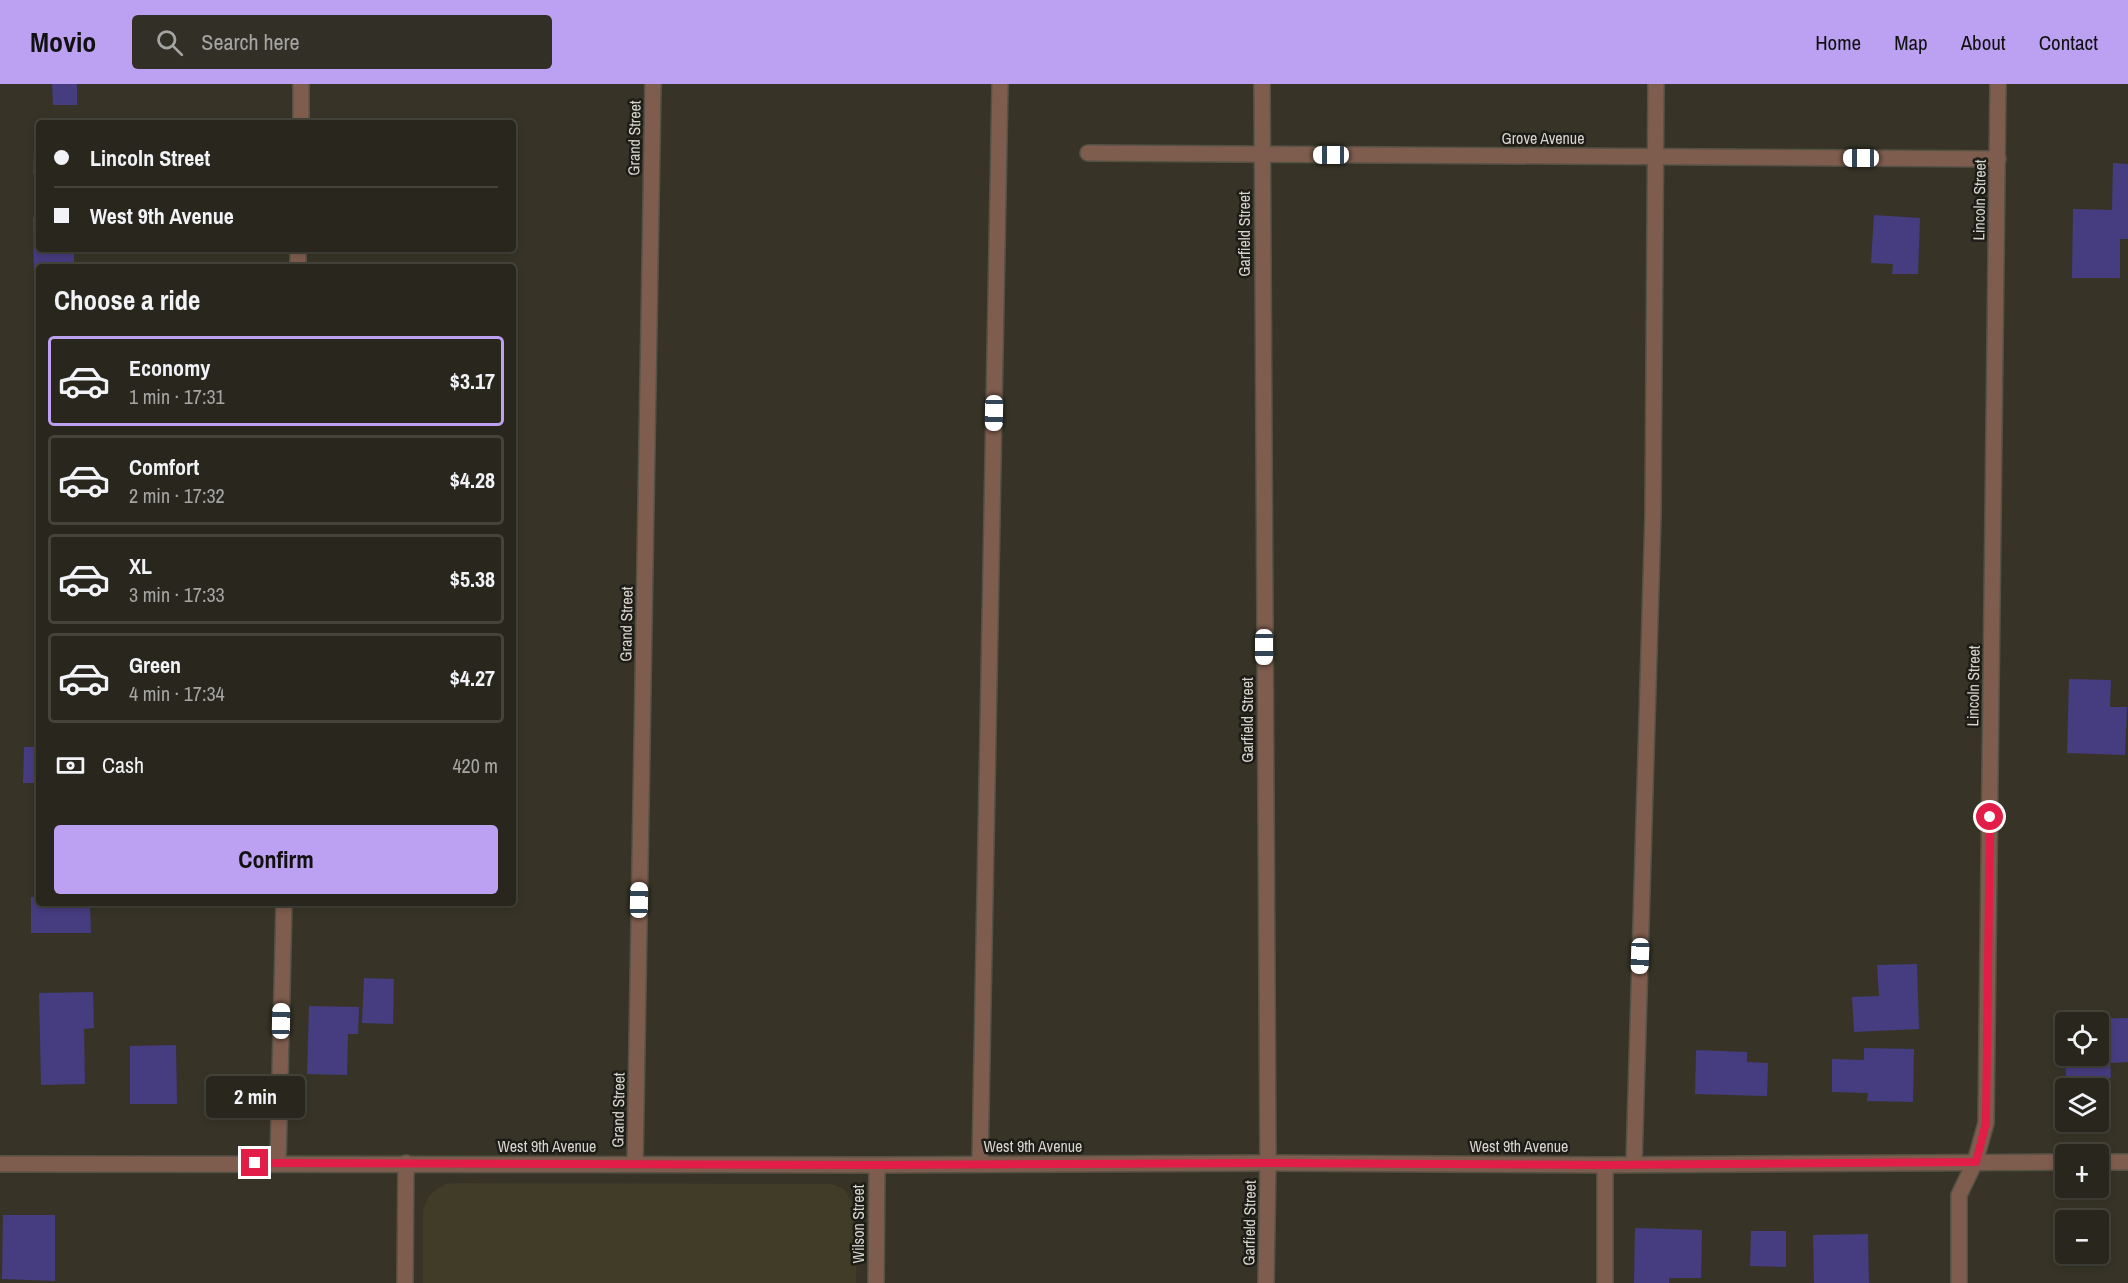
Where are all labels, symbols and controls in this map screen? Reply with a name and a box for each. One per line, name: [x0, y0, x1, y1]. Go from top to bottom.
search box: [132, 15, 552, 69]
text: Movio: [30, 23, 96, 61]
icon: search: [153, 26, 186, 59]
text: Search here: [201, 27, 300, 57]
text: Home: [1815, 28, 1861, 57]
text: Map: [1894, 28, 1928, 57]
text: About: [1961, 28, 2006, 57]
text: Contact: [2039, 28, 2098, 57]
street label: Grand Street: [622, 100, 646, 176]
street label: Grove Avenue: [1502, 127, 1584, 149]
text: Lincoln Street: [90, 143, 210, 173]
car: [1313, 146, 1349, 164]
car: [1843, 149, 1879, 167]
street label: Lincoln Street: [1967, 159, 1991, 241]
street label: Garfield Street: [1233, 191, 1255, 277]
text: West 9th Avenue: [90, 201, 234, 231]
text: Choose a ride: [54, 282, 200, 318]
text: Economy: [129, 353, 210, 383]
icon: car: [57, 354, 111, 408]
text: $3.17: [450, 366, 495, 396]
text: 1 min · 17:31: [129, 383, 225, 410]
car: [985, 395, 1003, 431]
text: Comfort: [129, 452, 199, 482]
icon: car: [57, 453, 111, 507]
text: $4.28: [450, 465, 495, 495]
text: 2 min · 17:32: [129, 482, 225, 509]
text: XL: [129, 551, 152, 581]
icon: car: [57, 552, 111, 606]
text: $5.38: [450, 564, 495, 594]
text: 3 min · 17:33: [129, 581, 225, 608]
street label: Grand Street: [614, 586, 638, 662]
car: [1255, 629, 1273, 665]
street label: Lincoln Street: [1961, 645, 1985, 727]
text: Green: [129, 650, 181, 680]
icon: car: [57, 651, 111, 705]
text: $4.27: [450, 663, 495, 693]
street label: Garfield Street: [1236, 677, 1258, 763]
text: 4 min · 17:34: [129, 680, 225, 707]
icon: cash: [54, 749, 87, 782]
text: Cash: [102, 750, 144, 780]
text: 420 m: [452, 752, 498, 779]
route start: [1976, 803, 2003, 830]
button: Confirm: [54, 825, 498, 894]
car: [630, 882, 648, 918]
car: [1630, 938, 1650, 974]
car: [272, 1003, 290, 1039]
map controls: [2055, 1012, 2109, 1264]
button: locate: [2055, 1012, 2109, 1066]
street label: Grand Street: [606, 1072, 630, 1148]
callout: 2 min: [206, 1076, 304, 1118]
button: layers: [2055, 1078, 2109, 1132]
text: 2 min: [234, 1083, 277, 1110]
street label: West 9th Avenue: [498, 1135, 596, 1157]
street label: West 9th Avenue: [984, 1135, 1082, 1157]
street label: West 9th Avenue: [1470, 1135, 1568, 1157]
button: +: [2055, 1144, 2109, 1198]
route end: [241, 1149, 268, 1176]
street label: Garfield Street: [1237, 1180, 1261, 1266]
street label: Wilson Street: [847, 1184, 869, 1263]
button: −: [2055, 1210, 2109, 1264]

